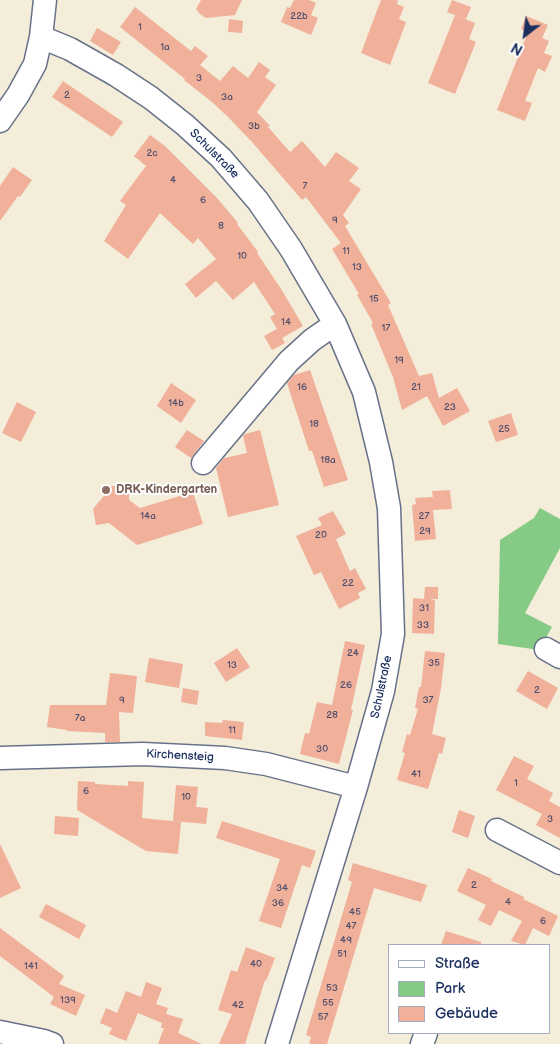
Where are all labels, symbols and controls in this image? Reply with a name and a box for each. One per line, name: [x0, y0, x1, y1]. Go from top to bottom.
house number: 22b: [290, 10, 308, 22]
north arrow: [500, 10, 550, 60]
house number: 1: [138, 21, 142, 33]
text: N: [508, 38, 526, 58]
house number: 1a: [160, 41, 170, 53]
house number: 3: [196, 72, 202, 84]
house number: 2: [64, 89, 70, 101]
house number: 3a: [221, 91, 233, 103]
house number: 3b: [248, 120, 260, 132]
street label: Schulstraße: [186, 126, 242, 182]
house number: 2c: [146, 147, 158, 159]
house number: 4: [170, 174, 176, 186]
house number: 7: [303, 180, 307, 192]
house number: 6: [200, 194, 206, 206]
house number: 9: [332, 214, 338, 226]
house number: 8: [218, 220, 224, 232]
house number: 11: [342, 245, 350, 257]
house number: 10: [237, 250, 247, 262]
house number: 13: [352, 261, 362, 273]
house number: 15: [369, 293, 379, 305]
house number: 14: [281, 316, 291, 328]
house number: 17: [382, 322, 390, 334]
house number: 19: [394, 354, 404, 366]
house number: 16: [297, 381, 307, 393]
house number: 21: [411, 381, 421, 393]
house number: 14b: [168, 397, 184, 409]
house number: 23: [444, 401, 456, 413]
house number: 18: [309, 418, 319, 430]
house number: 25: [498, 423, 510, 435]
house number: 18a: [320, 454, 336, 466]
place label: DRK-Kindergarten: [116, 483, 217, 497]
marker: DRK-Kindergarten: [100, 484, 112, 496]
house number: 14a: [140, 510, 156, 522]
house number: 27: [419, 510, 429, 522]
house number: 29: [419, 525, 431, 537]
house number: 20: [315, 529, 327, 541]
house number: 22: [342, 577, 354, 589]
house number: 31: [419, 602, 429, 614]
house number: 33: [417, 619, 429, 631]
house number: 24: [347, 647, 359, 659]
street label: Schulstraße: [368, 654, 396, 720]
house number: 35: [428, 657, 440, 669]
house number: 13: [227, 659, 237, 671]
house number: 26: [340, 679, 352, 691]
house number: 2: [534, 684, 540, 696]
house number: 9: [119, 694, 125, 706]
house number: 37: [422, 694, 434, 706]
house number: 28: [326, 709, 338, 721]
house number: 7a: [75, 712, 85, 724]
house number: 11: [228, 724, 236, 736]
house number: 30: [316, 743, 328, 755]
street label: Kirchensteig: [146, 747, 214, 765]
house number: 41: [411, 768, 421, 780]
house number: 1: [514, 777, 518, 789]
house number: 6: [83, 785, 89, 797]
house number: 10: [181, 791, 191, 803]
house number: 3: [547, 813, 553, 825]
house number: 2: [471, 879, 477, 891]
house number: 34: [276, 882, 288, 894]
house number: 4: [505, 896, 511, 908]
house number: 36: [272, 897, 284, 909]
house number: 45: [349, 906, 361, 918]
house number: 6: [540, 915, 546, 927]
house number: 47: [345, 920, 357, 932]
house number: 49: [340, 934, 352, 946]
legend: [388, 944, 550, 1034]
house number: 51: [337, 948, 347, 960]
text: Straße: [435, 954, 480, 973]
house number: 40: [250, 958, 262, 970]
house number: 141: [24, 960, 38, 972]
text: Park: [435, 979, 465, 998]
house number: 53: [326, 982, 338, 994]
house number: 139: [60, 994, 76, 1006]
house number: 55: [322, 997, 334, 1009]
house number: 42: [232, 999, 244, 1011]
text: Gebäude: [435, 1004, 498, 1023]
house number: 57: [318, 1011, 328, 1023]

